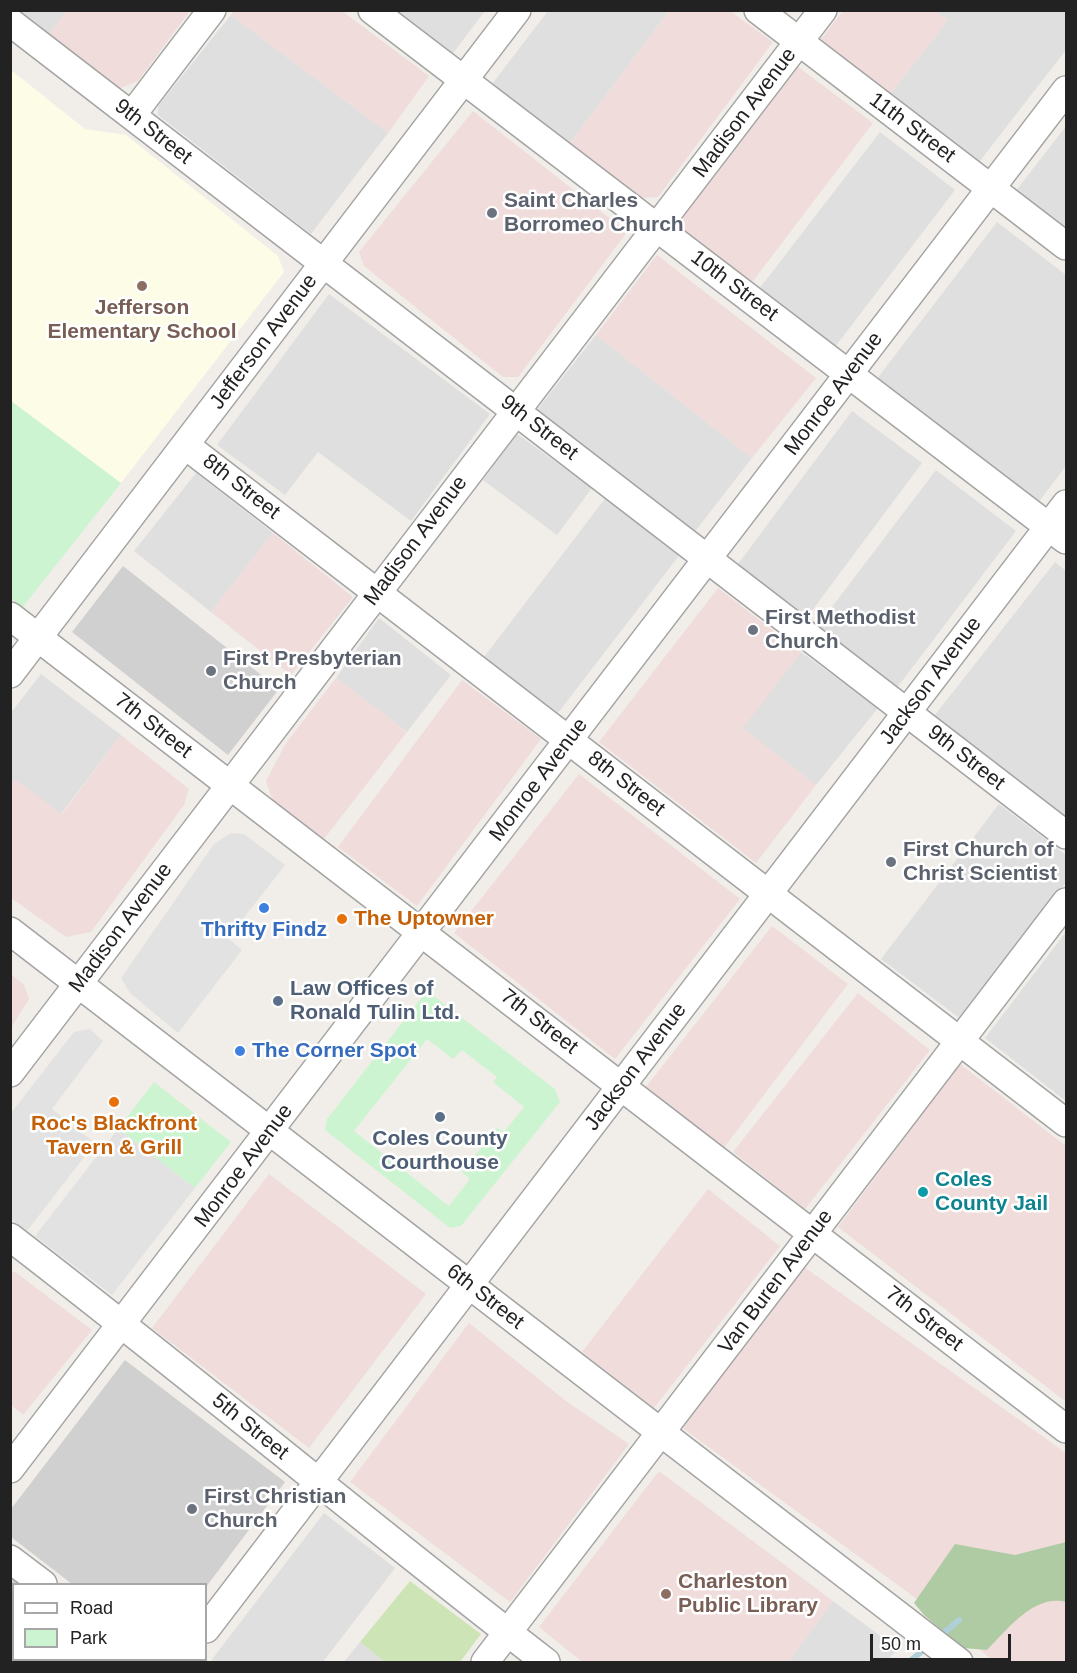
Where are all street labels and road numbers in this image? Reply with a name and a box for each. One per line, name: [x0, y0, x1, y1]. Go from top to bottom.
street label: Madison Avenue: [688, 43, 802, 183]
street label: 11th Street: [864, 87, 960, 169]
street label: 9th Street: [109, 94, 197, 170]
street label: 10th Street: [685, 245, 783, 327]
street label: Jefferson Avenue: [205, 269, 323, 415]
street label: Monroe Avenue: [779, 327, 889, 461]
street label: 9th Street: [495, 390, 583, 466]
street label: 8th Street: [197, 449, 285, 525]
street label: Madison Avenue: [359, 471, 473, 611]
street label: Jackson Avenue: [875, 612, 987, 750]
street label: 7th Street: [109, 688, 197, 764]
street label: Monroe Avenue: [484, 713, 594, 847]
street label: 9th Street: [922, 720, 1010, 796]
street label: 8th Street: [582, 746, 670, 822]
street label: Madison Avenue: [64, 858, 178, 998]
street label: 7th Street: [495, 984, 583, 1060]
street label: Jackson Avenue: [580, 998, 692, 1136]
street label: Monroe Avenue: [189, 1099, 299, 1233]
street label: Van Buren Avenue: [713, 1205, 839, 1359]
street label: 6th Street: [441, 1259, 529, 1335]
street label: 7th Street: [880, 1281, 968, 1357]
street label: 5th Street: [207, 1389, 293, 1465]

